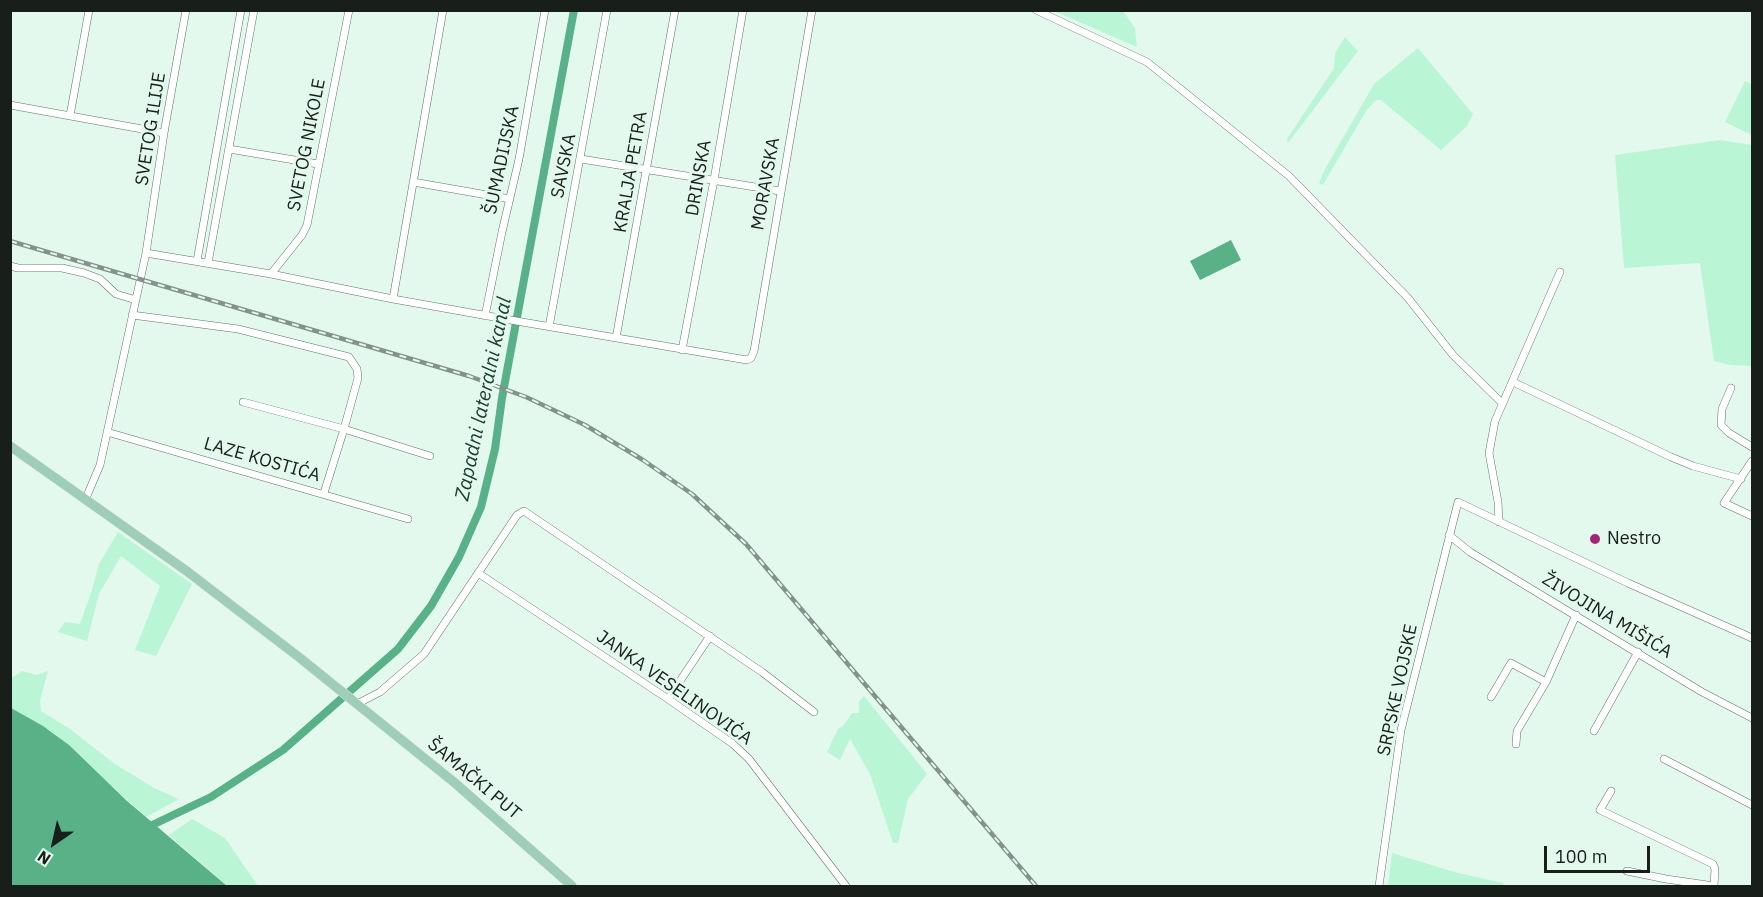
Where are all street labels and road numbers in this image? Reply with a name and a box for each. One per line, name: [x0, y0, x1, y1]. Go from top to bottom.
street label: SVETOG ILIJE: [131, 71, 171, 187]
street label: SVETOG NIKOLE: [284, 77, 330, 213]
street label: ŠUMADIJSKA: [480, 104, 524, 216]
street label: KRALJA PETRA: [610, 110, 652, 234]
street label: SAVSKA: [547, 132, 581, 200]
street label: MORAVSKA: [747, 136, 785, 232]
street label: DRINSKA: [682, 138, 716, 218]
street label: LAZE KOSTIĆA: [201, 433, 323, 487]
street label: ŽIVOJINA MIŠIĆA: [1538, 569, 1676, 663]
street label: SRPSKE VOJSKE: [1373, 622, 1423, 758]
street label: JANKA VESELINOVIĆA: [592, 626, 756, 750]
street label: ŠAMAČKI PUT: [423, 734, 525, 824]

